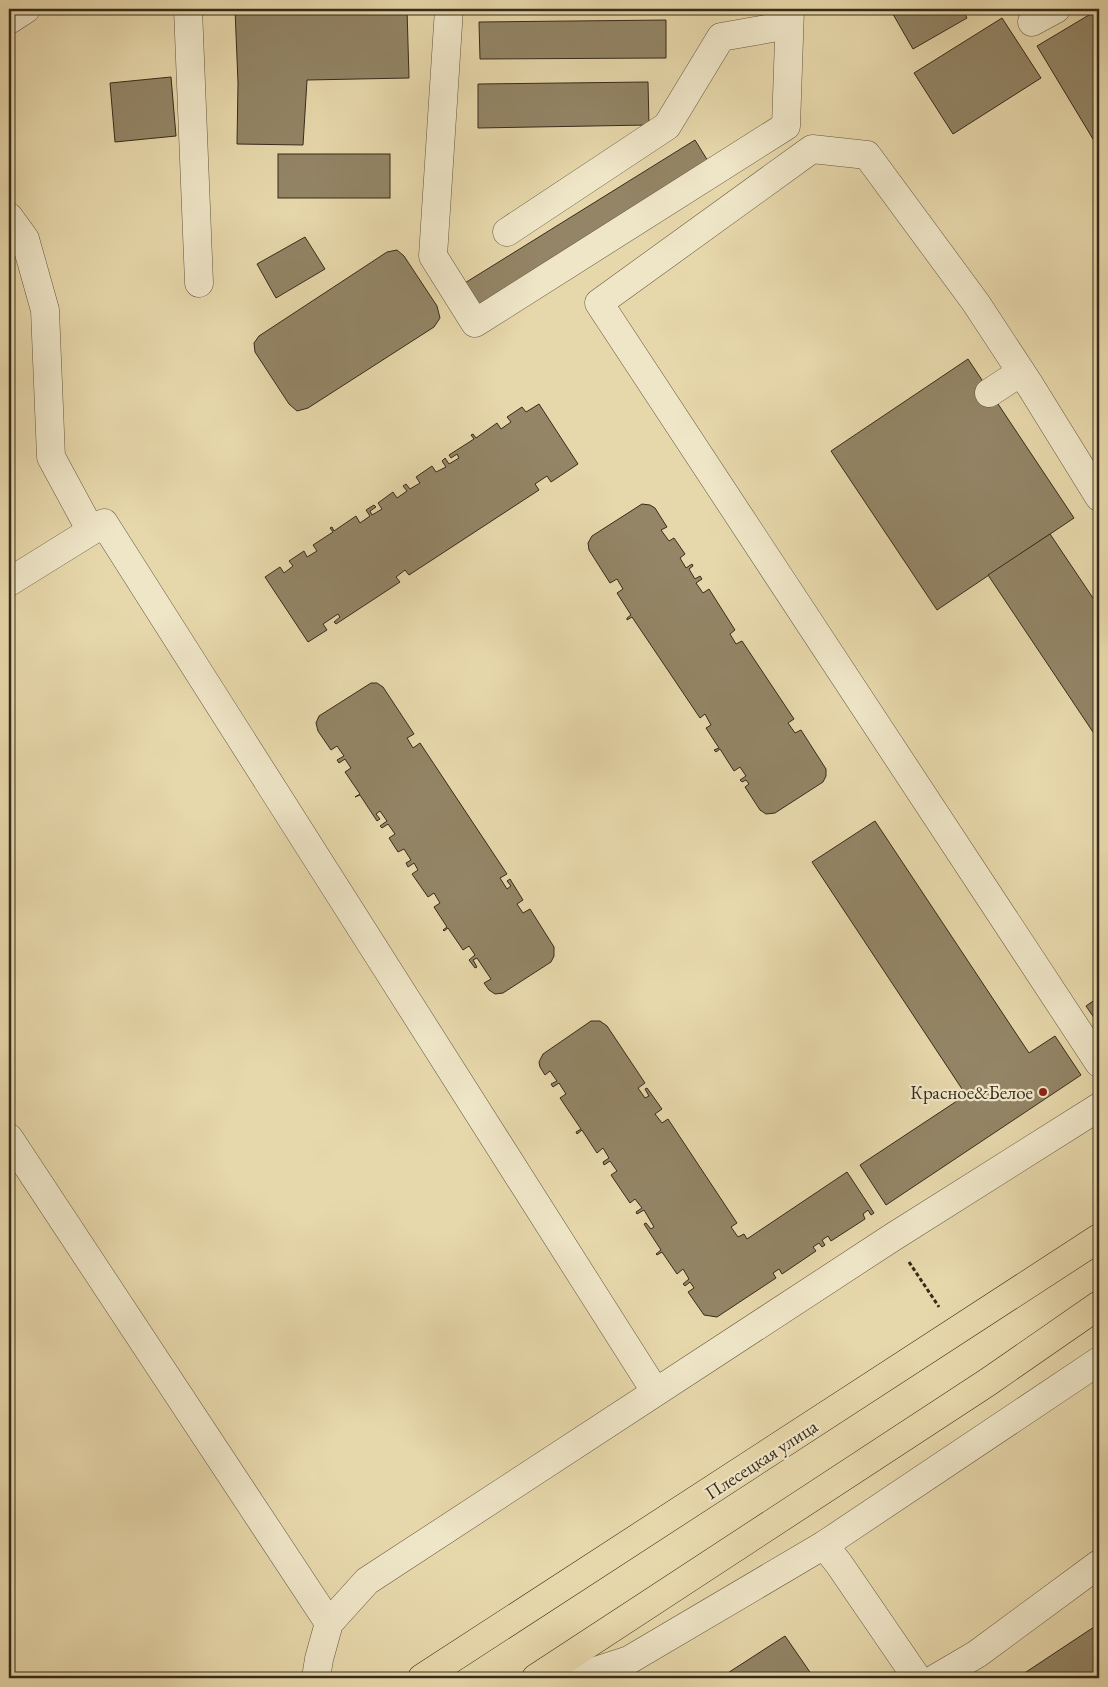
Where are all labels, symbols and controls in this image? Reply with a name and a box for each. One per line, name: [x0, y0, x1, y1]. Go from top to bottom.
place label: Красное&Белое: [910, 1080, 1033, 1105]
marker: Красное&Белое: [1037, 1086, 1049, 1098]
street label: Плесецкая улица: [700, 1413, 823, 1505]

